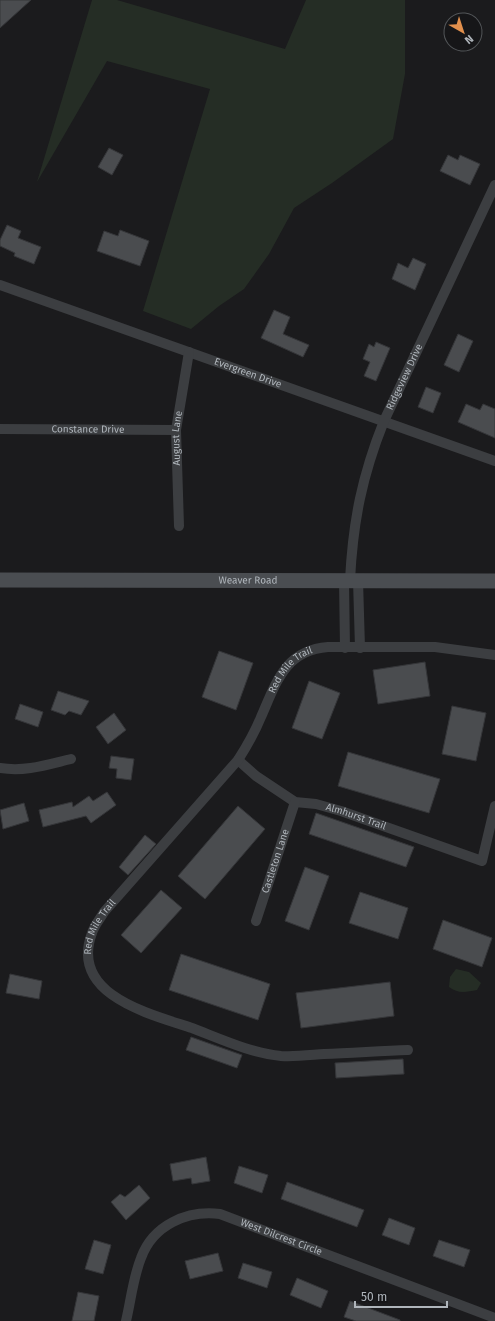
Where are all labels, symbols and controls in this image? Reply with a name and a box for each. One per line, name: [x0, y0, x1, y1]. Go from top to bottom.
north arrow: [443, 12, 483, 52]
text: N: [462, 32, 476, 47]
street label: Ridgeview Drive: [384, 342, 425, 412]
street label: Evergreen Drive: [212, 356, 283, 391]
street label: August Lane: [170, 410, 185, 466]
street label: Constance Drive: [52, 423, 124, 436]
street label: Weaver Road: [219, 574, 277, 587]
street label: Red Mile Trail: [266, 644, 314, 695]
street label: Almhurst Trail: [324, 801, 388, 833]
street label: Castleton Lane: [260, 827, 292, 895]
street label: Red Mile Trail: [82, 897, 118, 955]
street label: West Dilcrest Circle: [239, 1216, 324, 1258]
scale bar: [355, 1283, 447, 1309]
text: 50 m: [361, 1290, 387, 1304]

